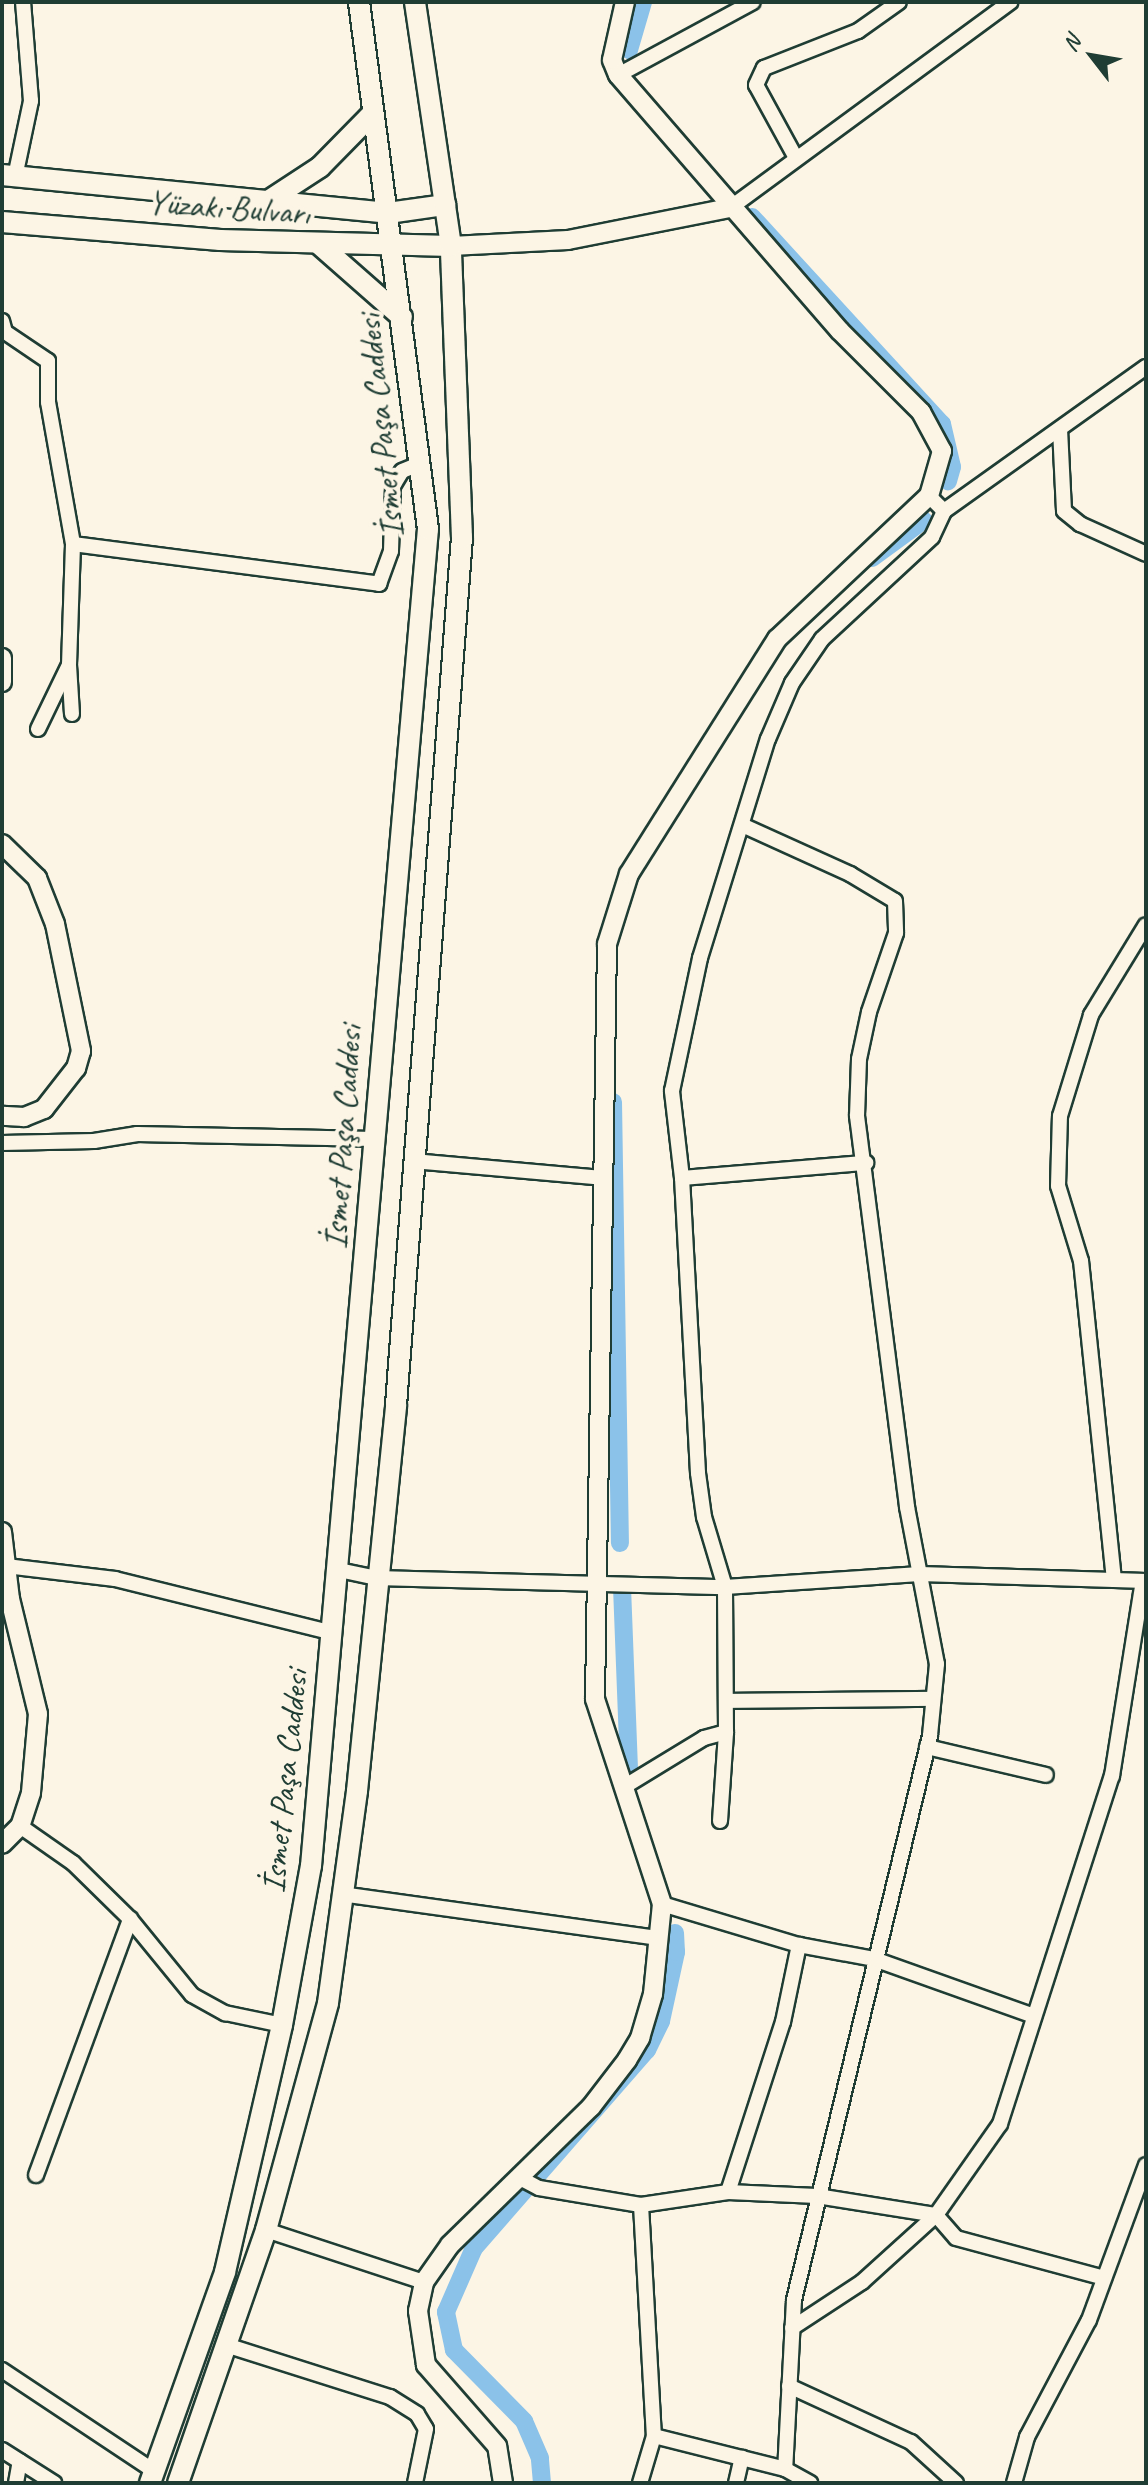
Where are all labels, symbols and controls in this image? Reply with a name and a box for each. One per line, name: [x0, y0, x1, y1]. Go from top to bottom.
north arrow: [1052, 16, 1132, 96]
text: N: [1056, 31, 1087, 57]
street label: Yüzakı Bulvarı: [147, 181, 311, 233]
street label: İsmet Paşa Caddesi: [348, 311, 412, 541]
street label: İsmet Paşa Caddesi: [314, 1022, 370, 1252]
street label: İsmet Paşa Caddesi: [252, 1666, 316, 1896]

